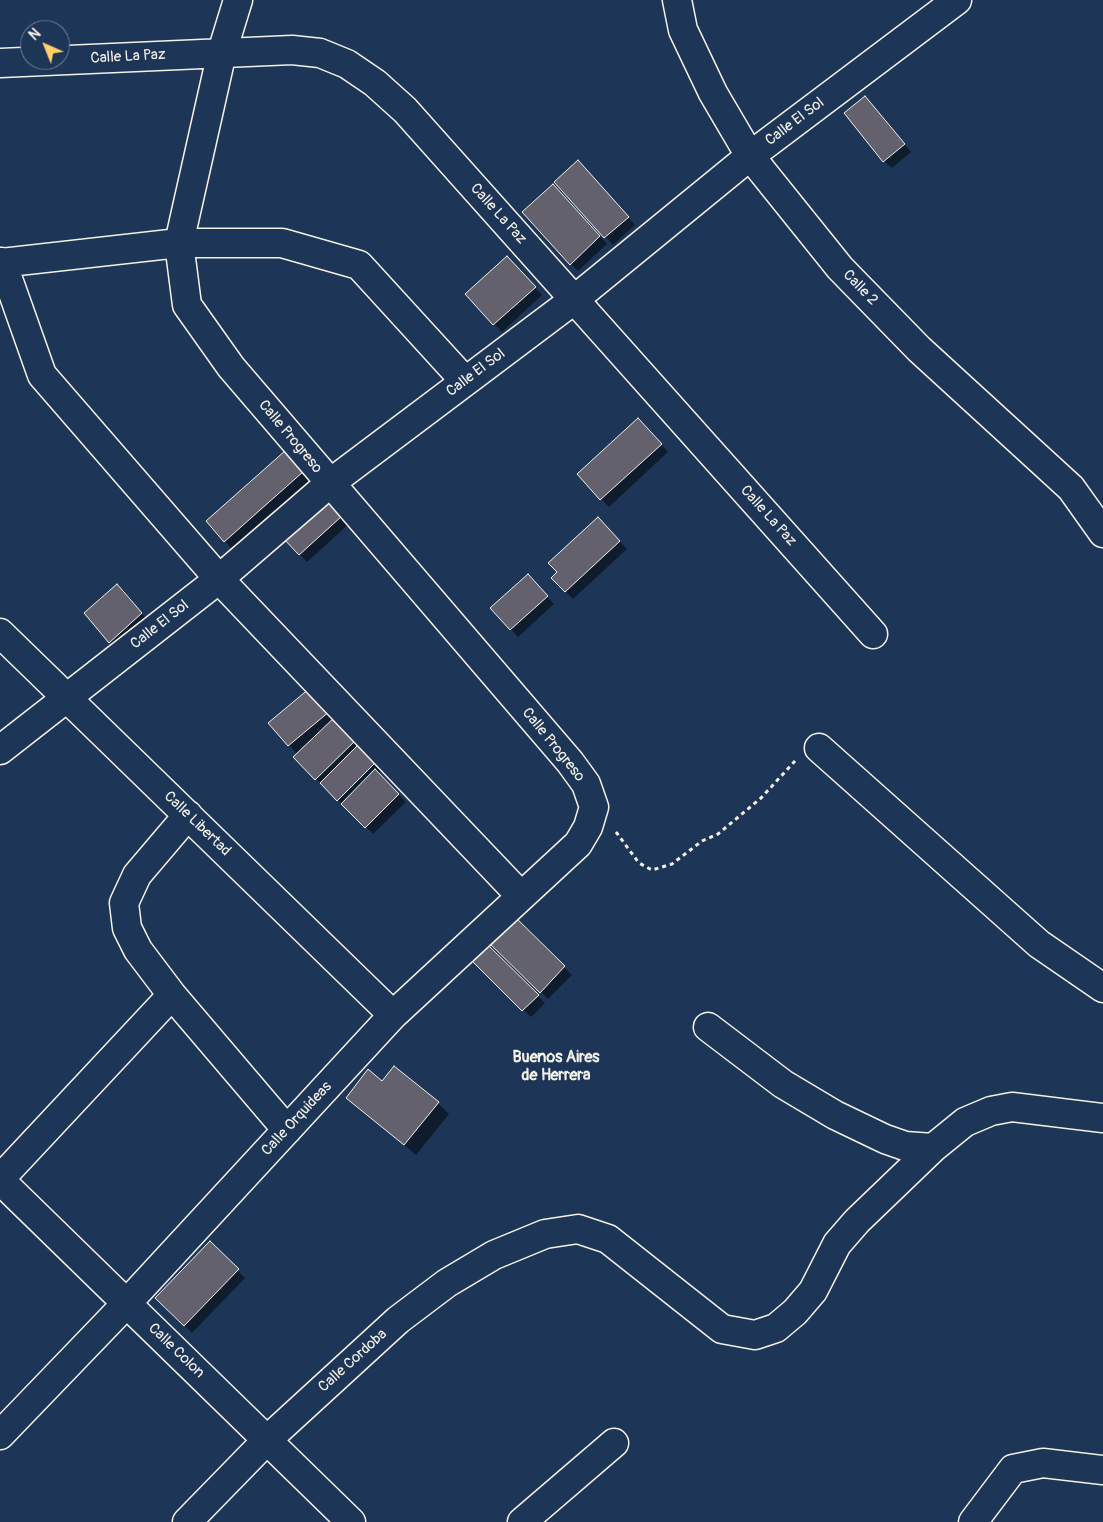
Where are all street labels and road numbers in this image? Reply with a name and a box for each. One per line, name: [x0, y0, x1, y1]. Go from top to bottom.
street label: Calle La Paz: [90, 46, 166, 68]
street label: Calle El Sol: [762, 94, 828, 150]
street label: Calle La Paz: [466, 180, 530, 248]
street label: Calle 2: [839, 266, 881, 310]
street label: Calle El Sol: [443, 345, 509, 401]
street label: Calle Progreso: [254, 397, 326, 477]
street label: Calle La Paz: [736, 482, 800, 550]
street label: Calle El Sol: [127, 597, 193, 653]
street label: Calle Progreso: [518, 704, 588, 786]
street label: Calle Libertad: [160, 788, 234, 860]
street label: Calle Orquideas: [258, 1078, 336, 1160]
street label: Calle Colon: [144, 1320, 208, 1382]
street label: Calle Cordoba: [315, 1326, 391, 1396]

